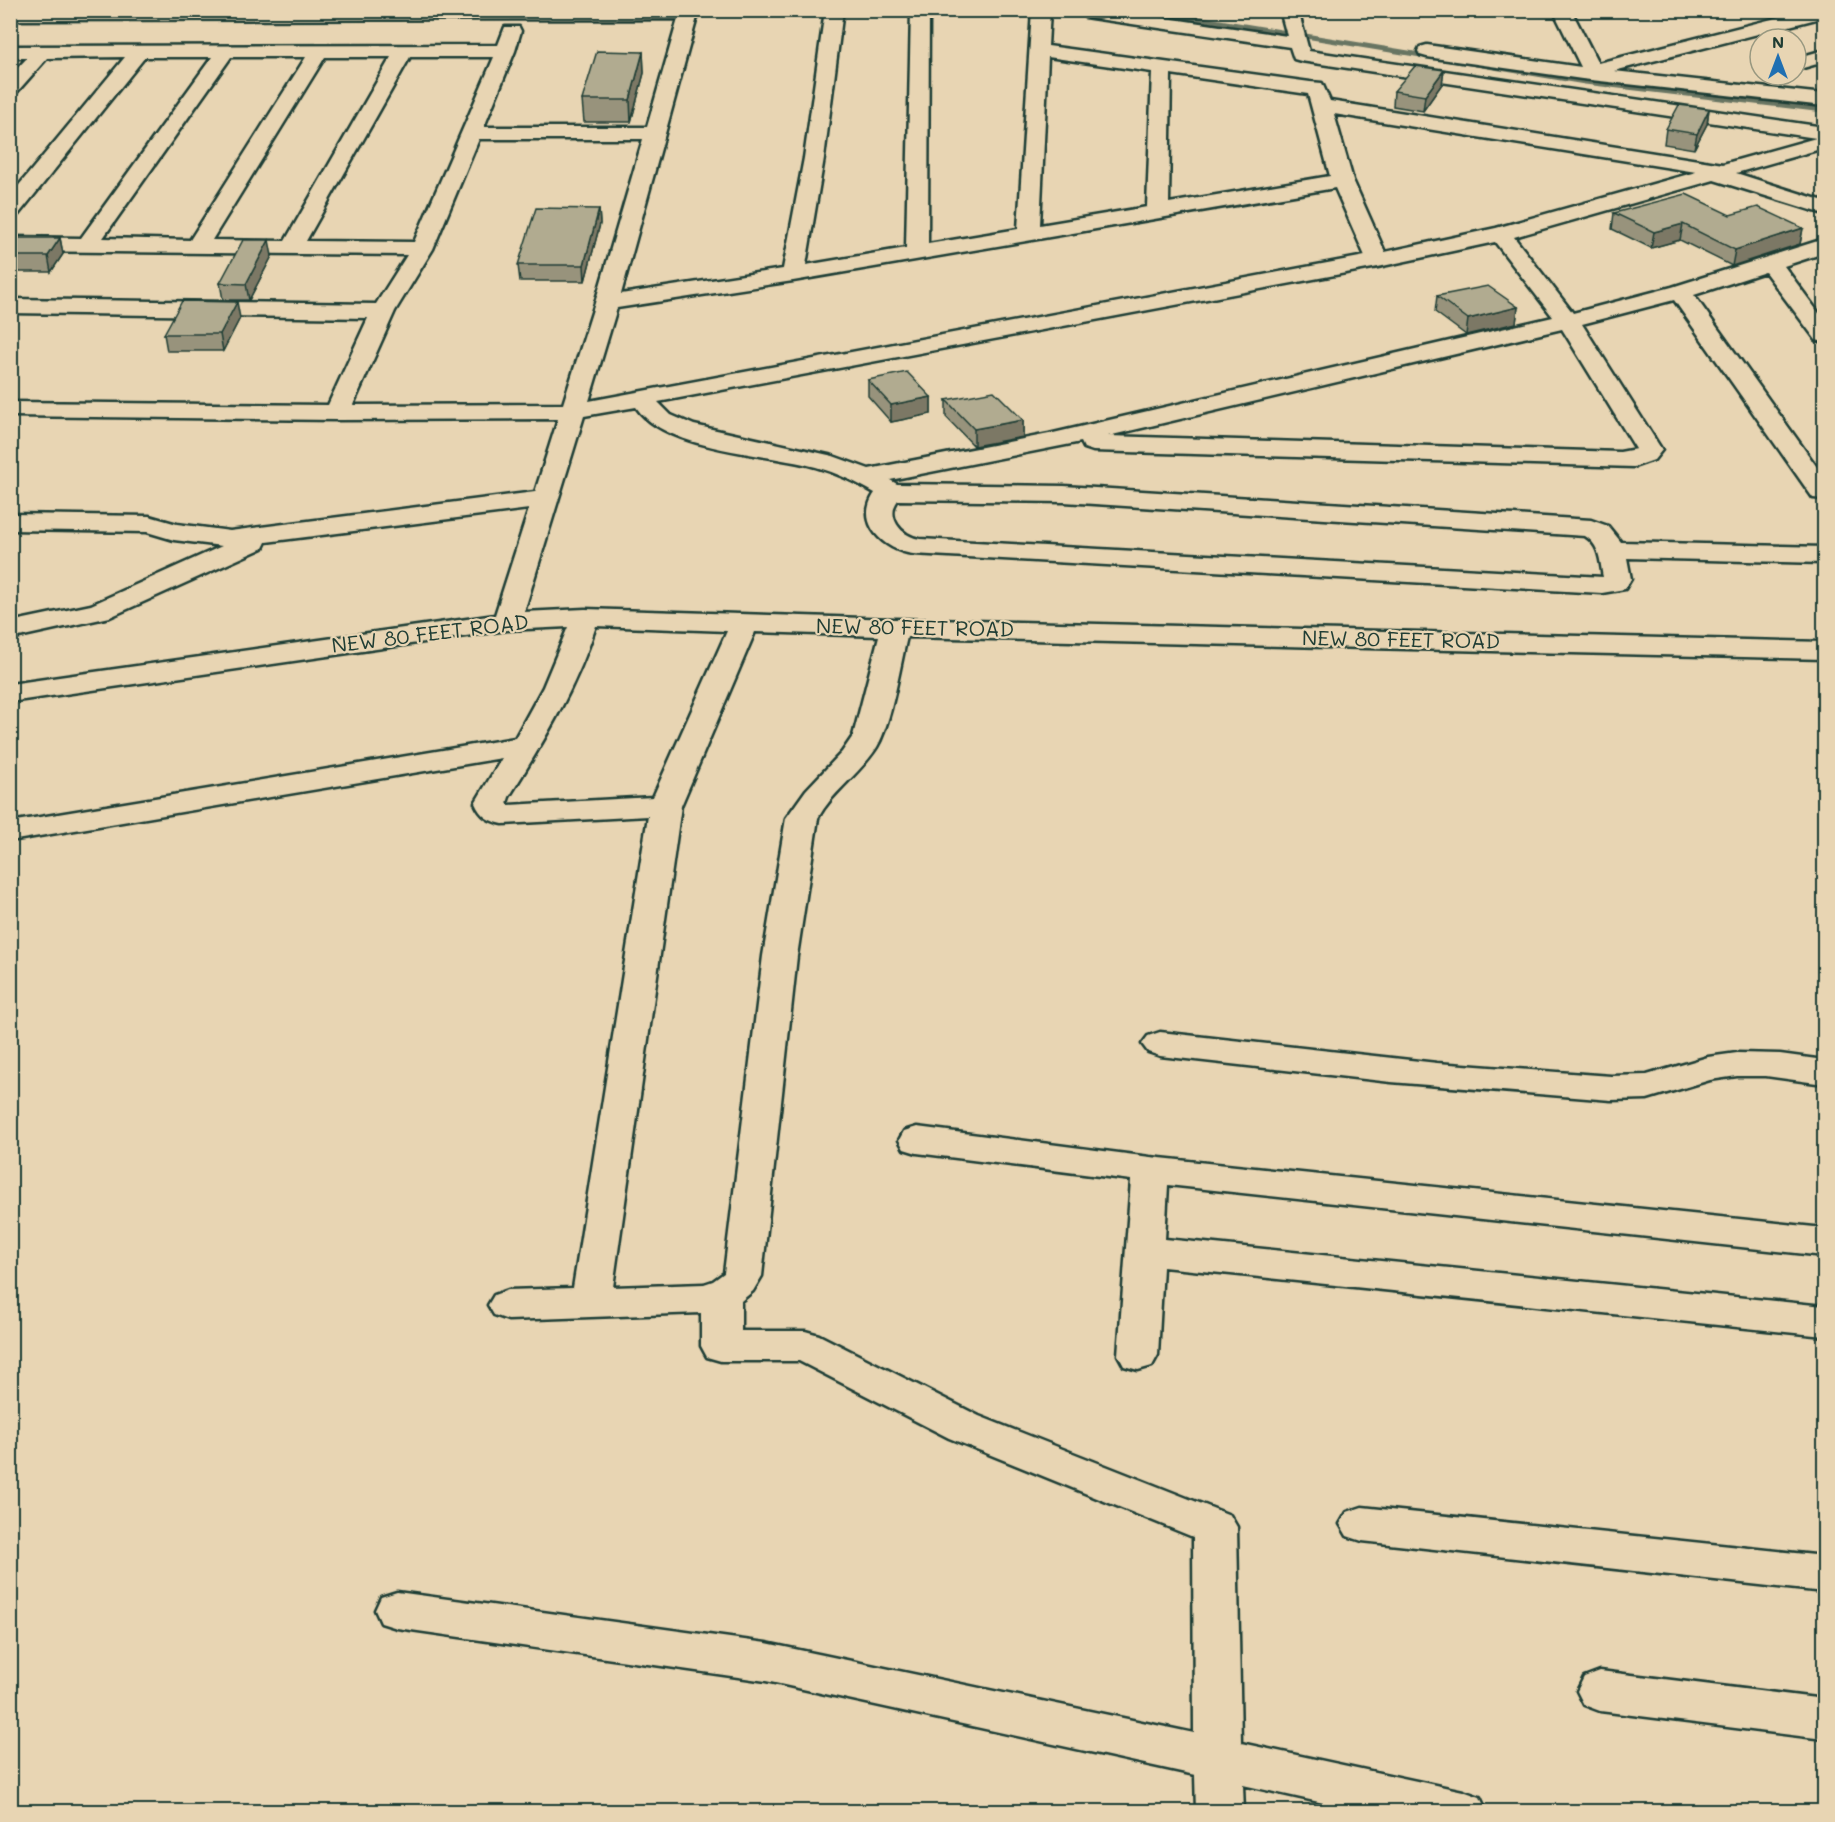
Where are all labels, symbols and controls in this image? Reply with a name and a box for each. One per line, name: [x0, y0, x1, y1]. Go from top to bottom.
north arrow: [1748, 27, 1808, 87]
text: N: [1772, 31, 1784, 52]
street label: NEW 80 FEET ROAD: [330, 607, 530, 658]
street label: NEW 80 FEET ROAD: [816, 611, 1014, 642]
street label: NEW 80 FEET ROAD: [1302, 623, 1500, 654]

